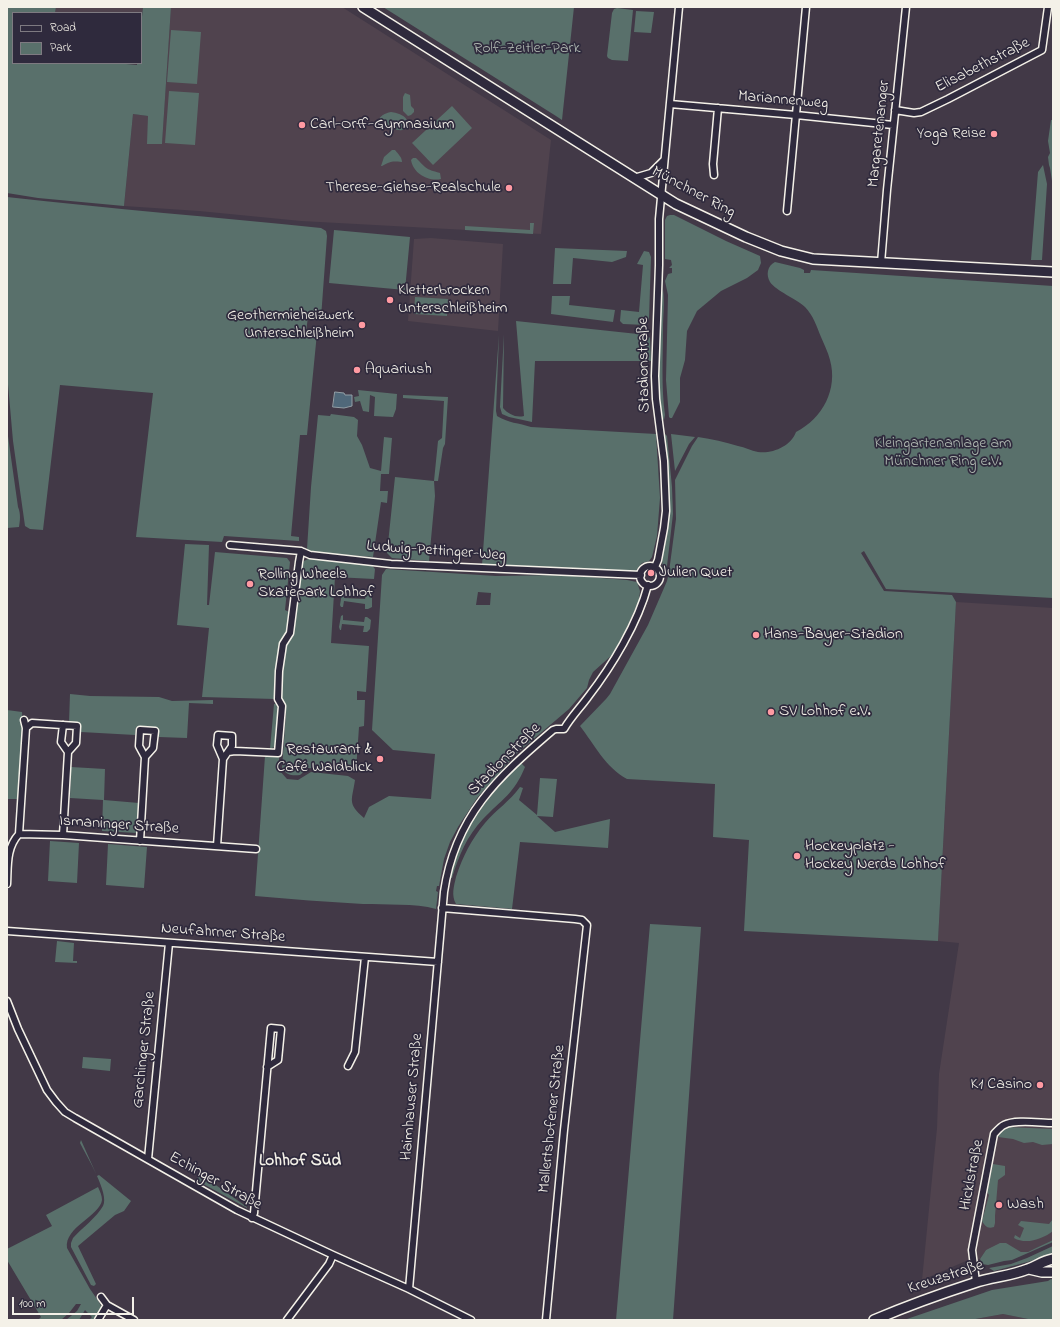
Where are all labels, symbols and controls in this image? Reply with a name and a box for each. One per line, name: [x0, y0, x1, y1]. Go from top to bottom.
legend: [12, 12, 142, 64]
text: Road: [50, 19, 76, 37]
street label: Elisabethstraße: [933, 34, 1033, 98]
text: Park: [50, 39, 72, 57]
park label: Rolf-Zeitler-Park: [473, 39, 581, 59]
street label: Margaretenanger: [865, 80, 895, 188]
street label: Mariannenweg: [737, 87, 829, 115]
place label: Carl-Orff-Gymnasium: [310, 115, 454, 135]
marker: Carl-Orff-Gymnasium: [297, 120, 307, 130]
place label: Yoga Reise: [917, 124, 986, 144]
marker: Yoga Reise: [989, 129, 999, 139]
street label: Münchner Ring: [648, 163, 738, 223]
place label: Therese-Giehse-Realschule: [325, 178, 501, 198]
marker: Therese-Giehse-Realschule: [504, 183, 514, 193]
place label: Kletterbrocken Unterschleißheim: [398, 281, 508, 319]
marker: Kletterbrocken Unterschleißheim: [385, 295, 395, 305]
place label: Geothermieheizwerk Unterschleißheim: [227, 306, 354, 344]
street label: Stadionstraße: [635, 317, 655, 413]
marker: Geothermieheizwerk Unterschleißheim: [357, 320, 367, 330]
place label: Aquariush: [365, 360, 432, 380]
marker: Aquariush: [352, 365, 362, 375]
park label: Kleingartenanlage am Münchner Ring e.V.: [875, 434, 1011, 472]
street label: Ludwig-Pettinger-Weg: [366, 538, 506, 566]
place label: Julien Quet: [659, 563, 732, 583]
place label: Rolling Wheels Skatepark Lohhof: [258, 565, 374, 603]
marker: Julien Quet: [646, 568, 656, 578]
marker: Rolling Wheels Skatepark Lohhof: [245, 579, 255, 589]
place label: Hans-Bayer-Stadion: [764, 625, 903, 645]
marker: Hans-Bayer-Stadion: [751, 630, 761, 640]
place label: SV Lohhof e.V.: [779, 702, 871, 722]
marker: SV Lohhof e.V.: [766, 707, 776, 717]
street label: Stadionstraße: [465, 720, 545, 800]
place label: Restaurant & Café Waldblick: [277, 740, 372, 778]
marker: Restaurant & Café Waldblick: [375, 754, 385, 764]
street label: Ismaninger Straße: [59, 812, 179, 840]
place label: Hockeyplatz - Hockey Nerds Lohhof: [805, 837, 946, 875]
marker: Hockeyplatz - Hockey Nerds Lohhof: [792, 851, 802, 861]
street label: Neufahrner Straße: [160, 920, 286, 948]
street label: Garchinger Straße: [129, 991, 161, 1109]
street label: Haimhauser Straße: [398, 1033, 428, 1161]
street label: Mallertshofener Straße: [536, 1044, 570, 1194]
place label: K1 Casino: [970, 1075, 1032, 1095]
marker: K1 Casino: [1035, 1080, 1045, 1090]
street label: Hicklstraße: [957, 1138, 989, 1212]
street label: Echinger Straße: [165, 1149, 265, 1215]
district label: Lohhof Süd: [259, 1152, 341, 1172]
place label: Wash: [1007, 1195, 1044, 1215]
marker: Wash: [994, 1200, 1004, 1210]
street label: Kreuzstraße: [906, 1257, 986, 1299]
scale bar: [14, 1289, 136, 1315]
text: 100 m: [19, 1295, 46, 1313]

